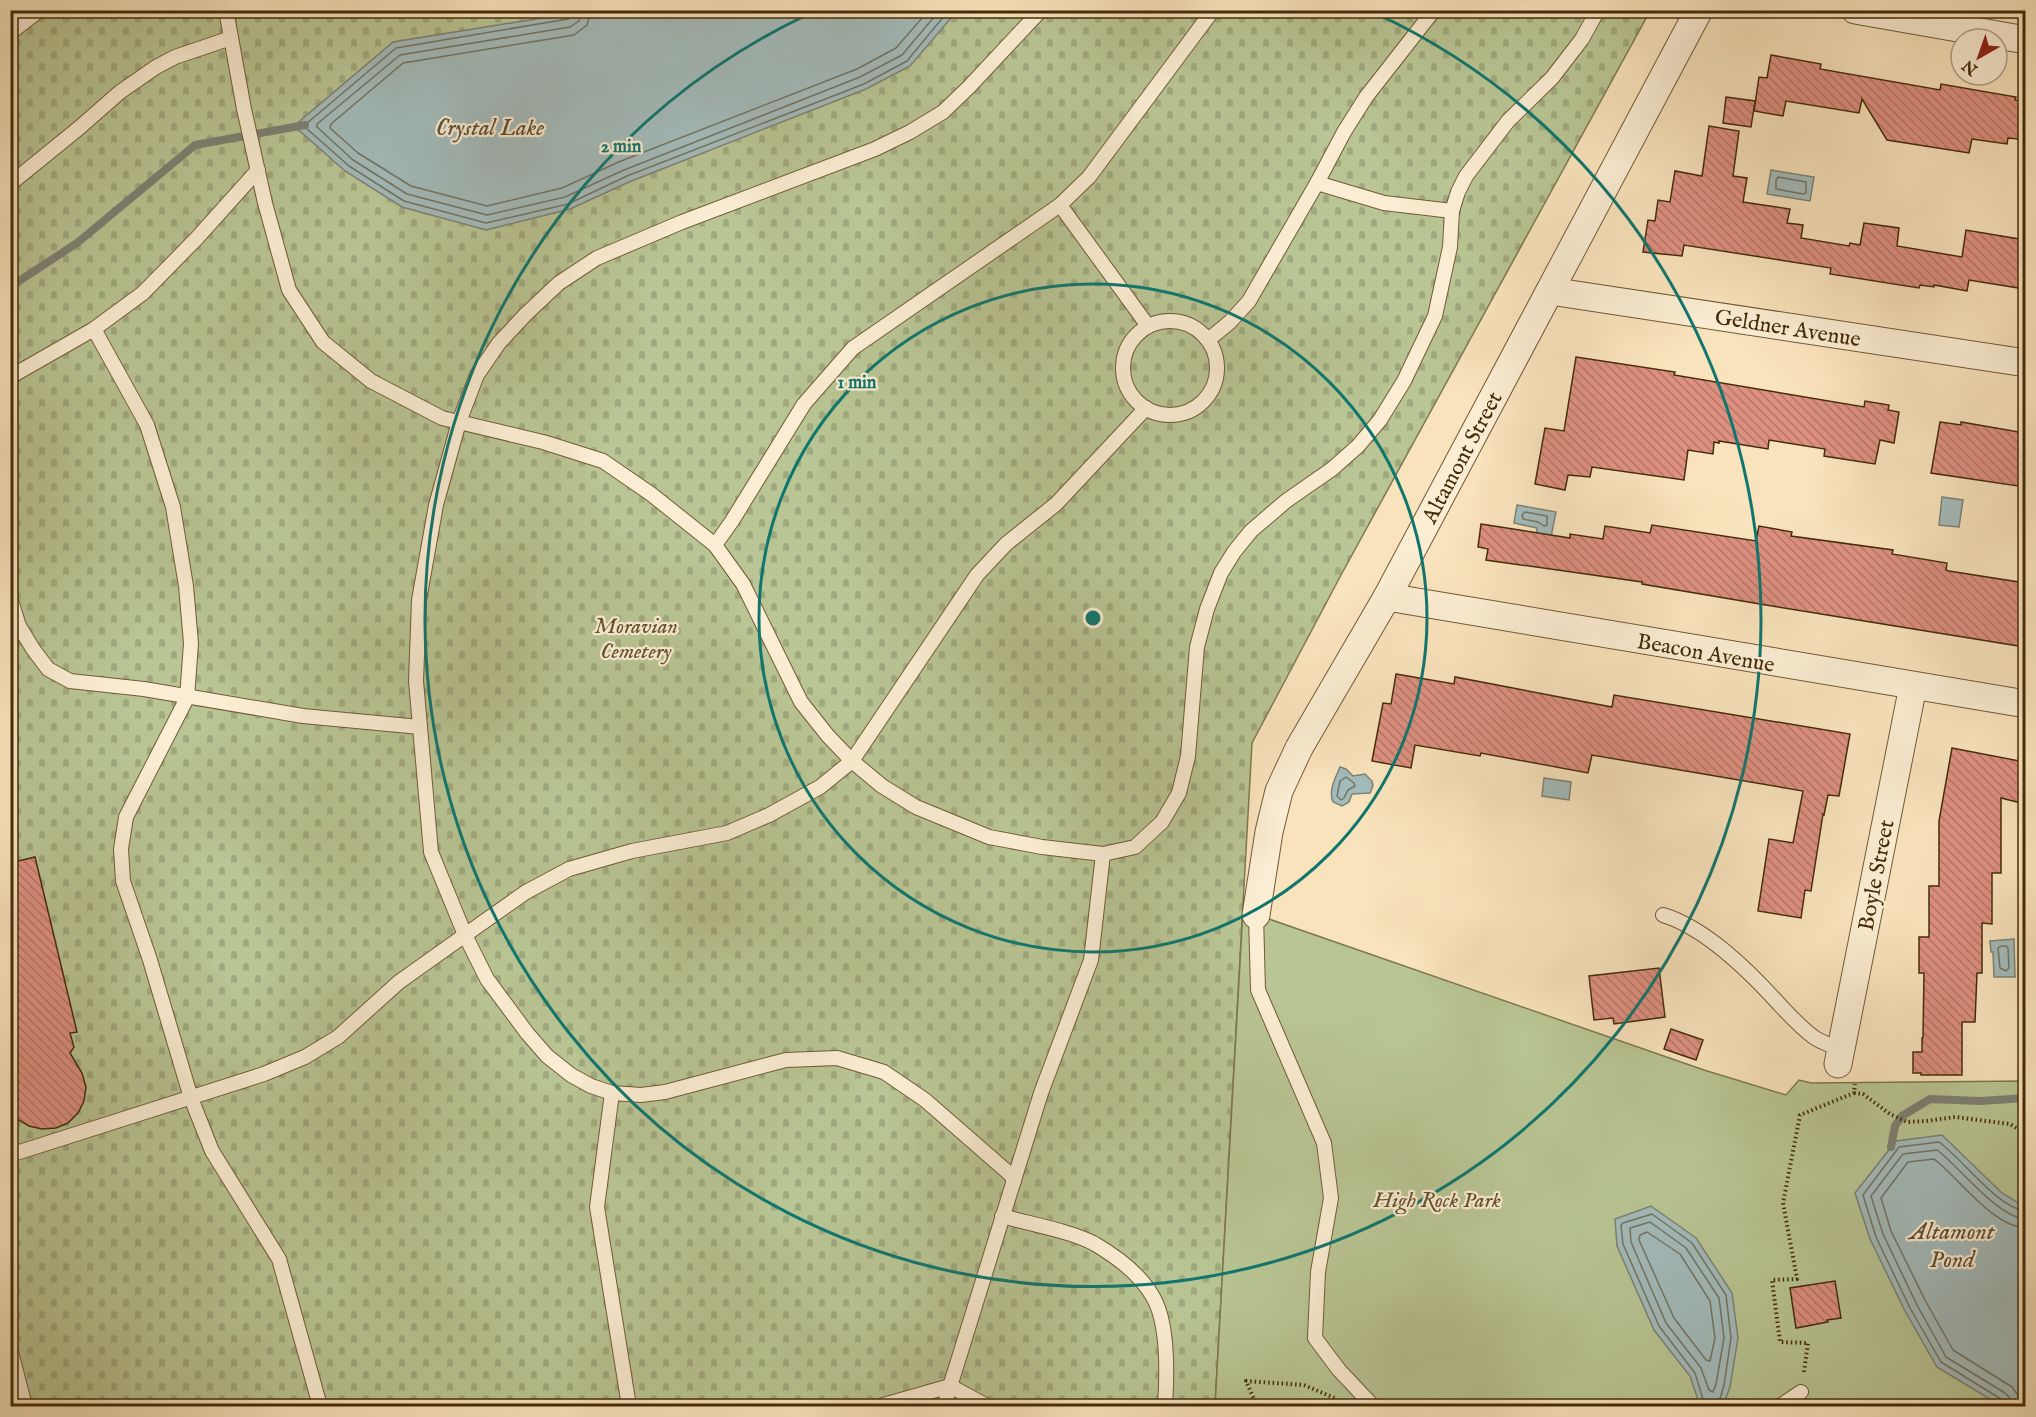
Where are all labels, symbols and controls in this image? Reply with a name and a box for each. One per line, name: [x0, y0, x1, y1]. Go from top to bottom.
north arrow: [1949, 27, 2009, 87]
text: N: [1959, 55, 1983, 80]
water label: Crystal Lake: [436, 113, 544, 144]
text: 2 min: [601, 136, 642, 159]
street label: Geldner Avenue: [1713, 304, 1863, 354]
text: 1 min: [838, 372, 877, 395]
street label: Altamont Street: [1416, 387, 1509, 530]
centre of rings: [1083, 608, 1103, 628]
park label: Moravian Cemetery: [594, 613, 678, 666]
street label: Beacon Avenue: [1635, 628, 1777, 680]
street label: Boyle Street: [1853, 817, 1902, 933]
park label: High Rock Park: [1372, 1187, 1501, 1215]
water label: Altamont Pond: [1907, 1217, 1996, 1276]

